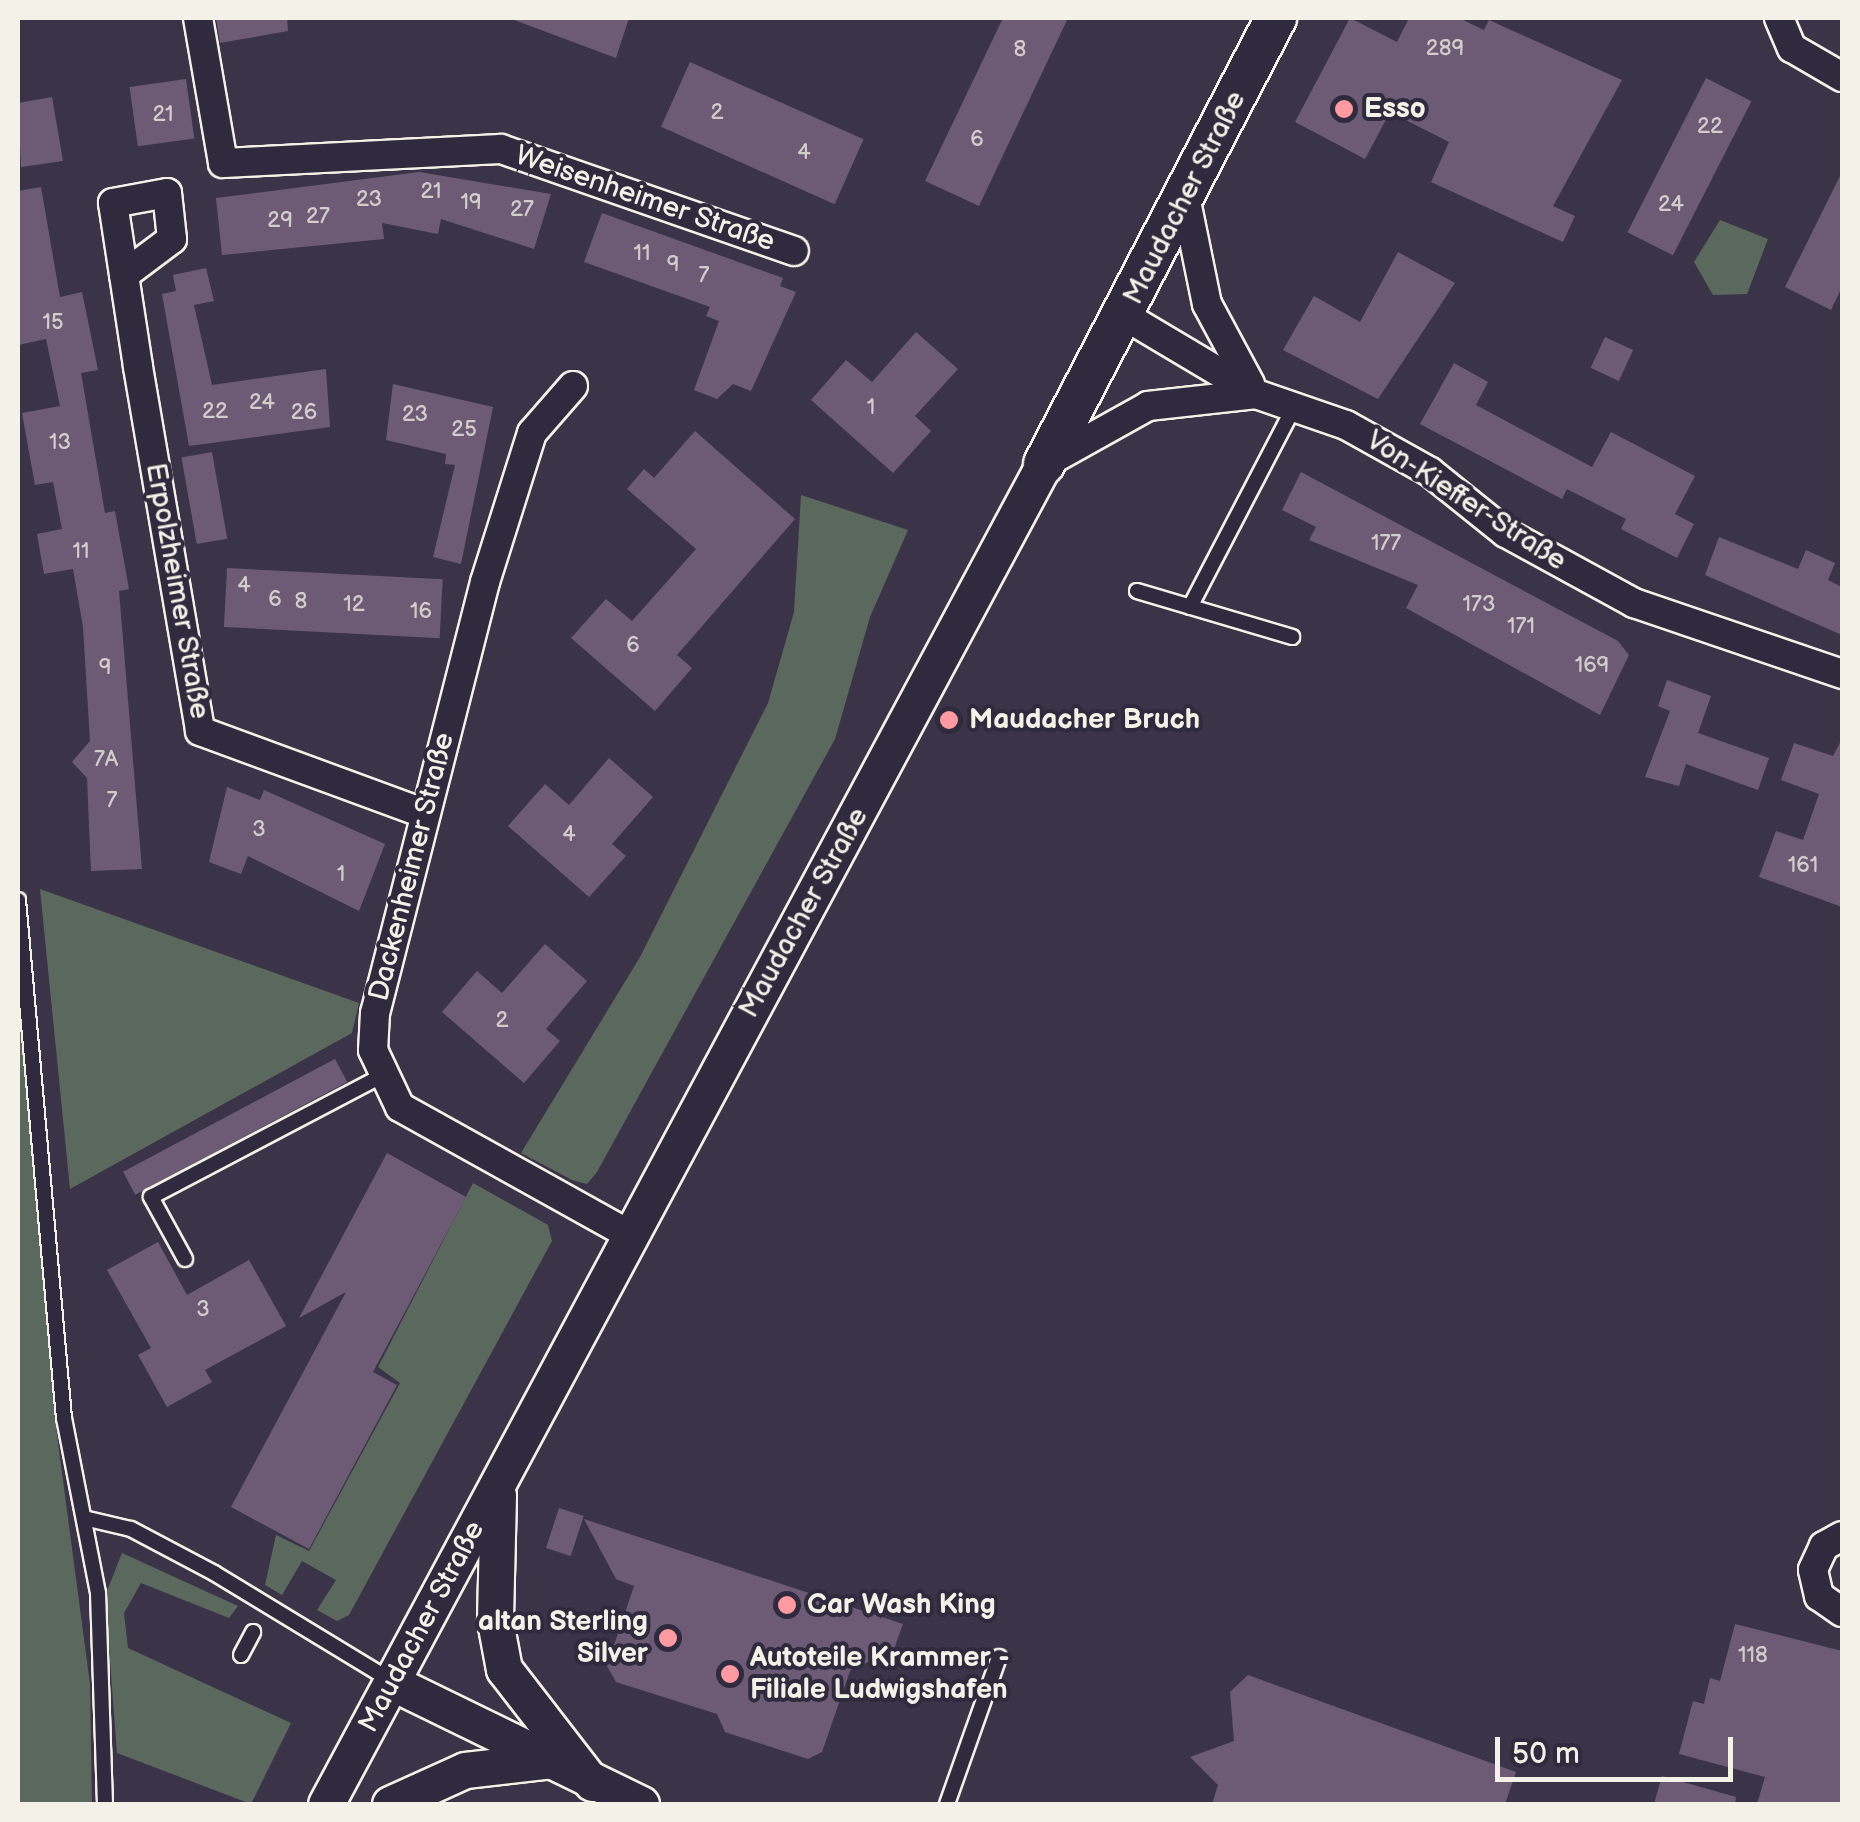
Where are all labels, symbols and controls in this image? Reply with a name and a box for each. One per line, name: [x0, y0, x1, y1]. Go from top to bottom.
house number: 289: [1426, 36, 1464, 62]
house number: 8: [1014, 37, 1026, 63]
street label: Maudacher Straße: [1117, 86, 1253, 310]
place label: Esso: [1364, 92, 1426, 126]
marker: Esso: [1333, 98, 1355, 120]
house number: 2: [711, 100, 723, 126]
house number: 21: [152, 102, 174, 128]
house number: 22: [1697, 114, 1723, 140]
house number: 6: [970, 127, 984, 153]
street label: Weisenheimer Straße: [511, 139, 779, 259]
house number: 4: [797, 140, 811, 166]
house number: 21: [420, 179, 442, 205]
house number: 23: [356, 187, 382, 213]
house number: 19: [460, 190, 482, 216]
house number: 24: [1658, 192, 1684, 218]
house number: 27: [510, 197, 534, 223]
house number: 27: [306, 204, 330, 230]
house number: 29: [267, 208, 293, 234]
house number: 11: [633, 241, 651, 267]
house number: 9: [667, 252, 679, 278]
house number: 7: [699, 263, 709, 289]
house number: 15: [42, 310, 64, 336]
house number: 24: [249, 390, 275, 416]
house number: 1: [867, 395, 875, 421]
house number: 22: [202, 399, 228, 425]
house number: 26: [291, 400, 317, 426]
house number: 23: [402, 402, 428, 428]
house number: 25: [451, 417, 477, 443]
street label: Von-Kieffer-Straße: [1360, 424, 1572, 578]
house number: 13: [49, 430, 71, 456]
street label: Erpolzheimer Straße: [138, 460, 216, 722]
house number: 177: [1371, 531, 1401, 557]
house number: 11: [72, 539, 90, 565]
house number: 4: [237, 573, 251, 599]
house number: 6: [268, 587, 282, 613]
house number: 8: [295, 589, 307, 615]
house number: 12: [343, 592, 365, 618]
house number: 173: [1463, 592, 1495, 618]
house number: 16: [410, 599, 432, 625]
house number: 171: [1507, 614, 1535, 640]
house number: 6: [626, 633, 640, 659]
house number: 169: [1575, 653, 1609, 679]
house number: 9: [99, 655, 111, 681]
place label: Maudacher Bruch: [969, 703, 1200, 737]
marker: Maudacher Bruch: [938, 709, 960, 731]
street label: Dackenheimer Straße: [362, 729, 462, 1005]
house number: 7A: [94, 747, 118, 773]
house number: 7: [107, 788, 117, 814]
street label: Maudacher Straße: [732, 802, 876, 1024]
house number: 3: [252, 817, 266, 843]
house number: 4: [562, 822, 576, 848]
house number: 161: [1788, 853, 1818, 879]
house number: 1: [337, 862, 345, 888]
house number: 2: [496, 1008, 508, 1034]
house number: 3: [196, 1297, 210, 1323]
street label: Maudacher Straße: [352, 1515, 492, 1739]
place label: Car Wash King: [807, 1588, 996, 1622]
marker: Car Wash King: [776, 1594, 798, 1616]
place label: altan Sterling Silver: [478, 1605, 648, 1671]
marker: altan Sterling Silver: [657, 1627, 679, 1649]
place label: Autoteile Krammer - Filiale Ludwigshafen: [750, 1641, 1010, 1707]
house number: 118: [1738, 1643, 1768, 1669]
marker: Autoteile Krammer - Filiale Ludwigshafen: [719, 1663, 741, 1685]
scale bar: [1500, 1717, 1738, 1779]
text: 50 m: [1512, 1736, 1580, 1772]

